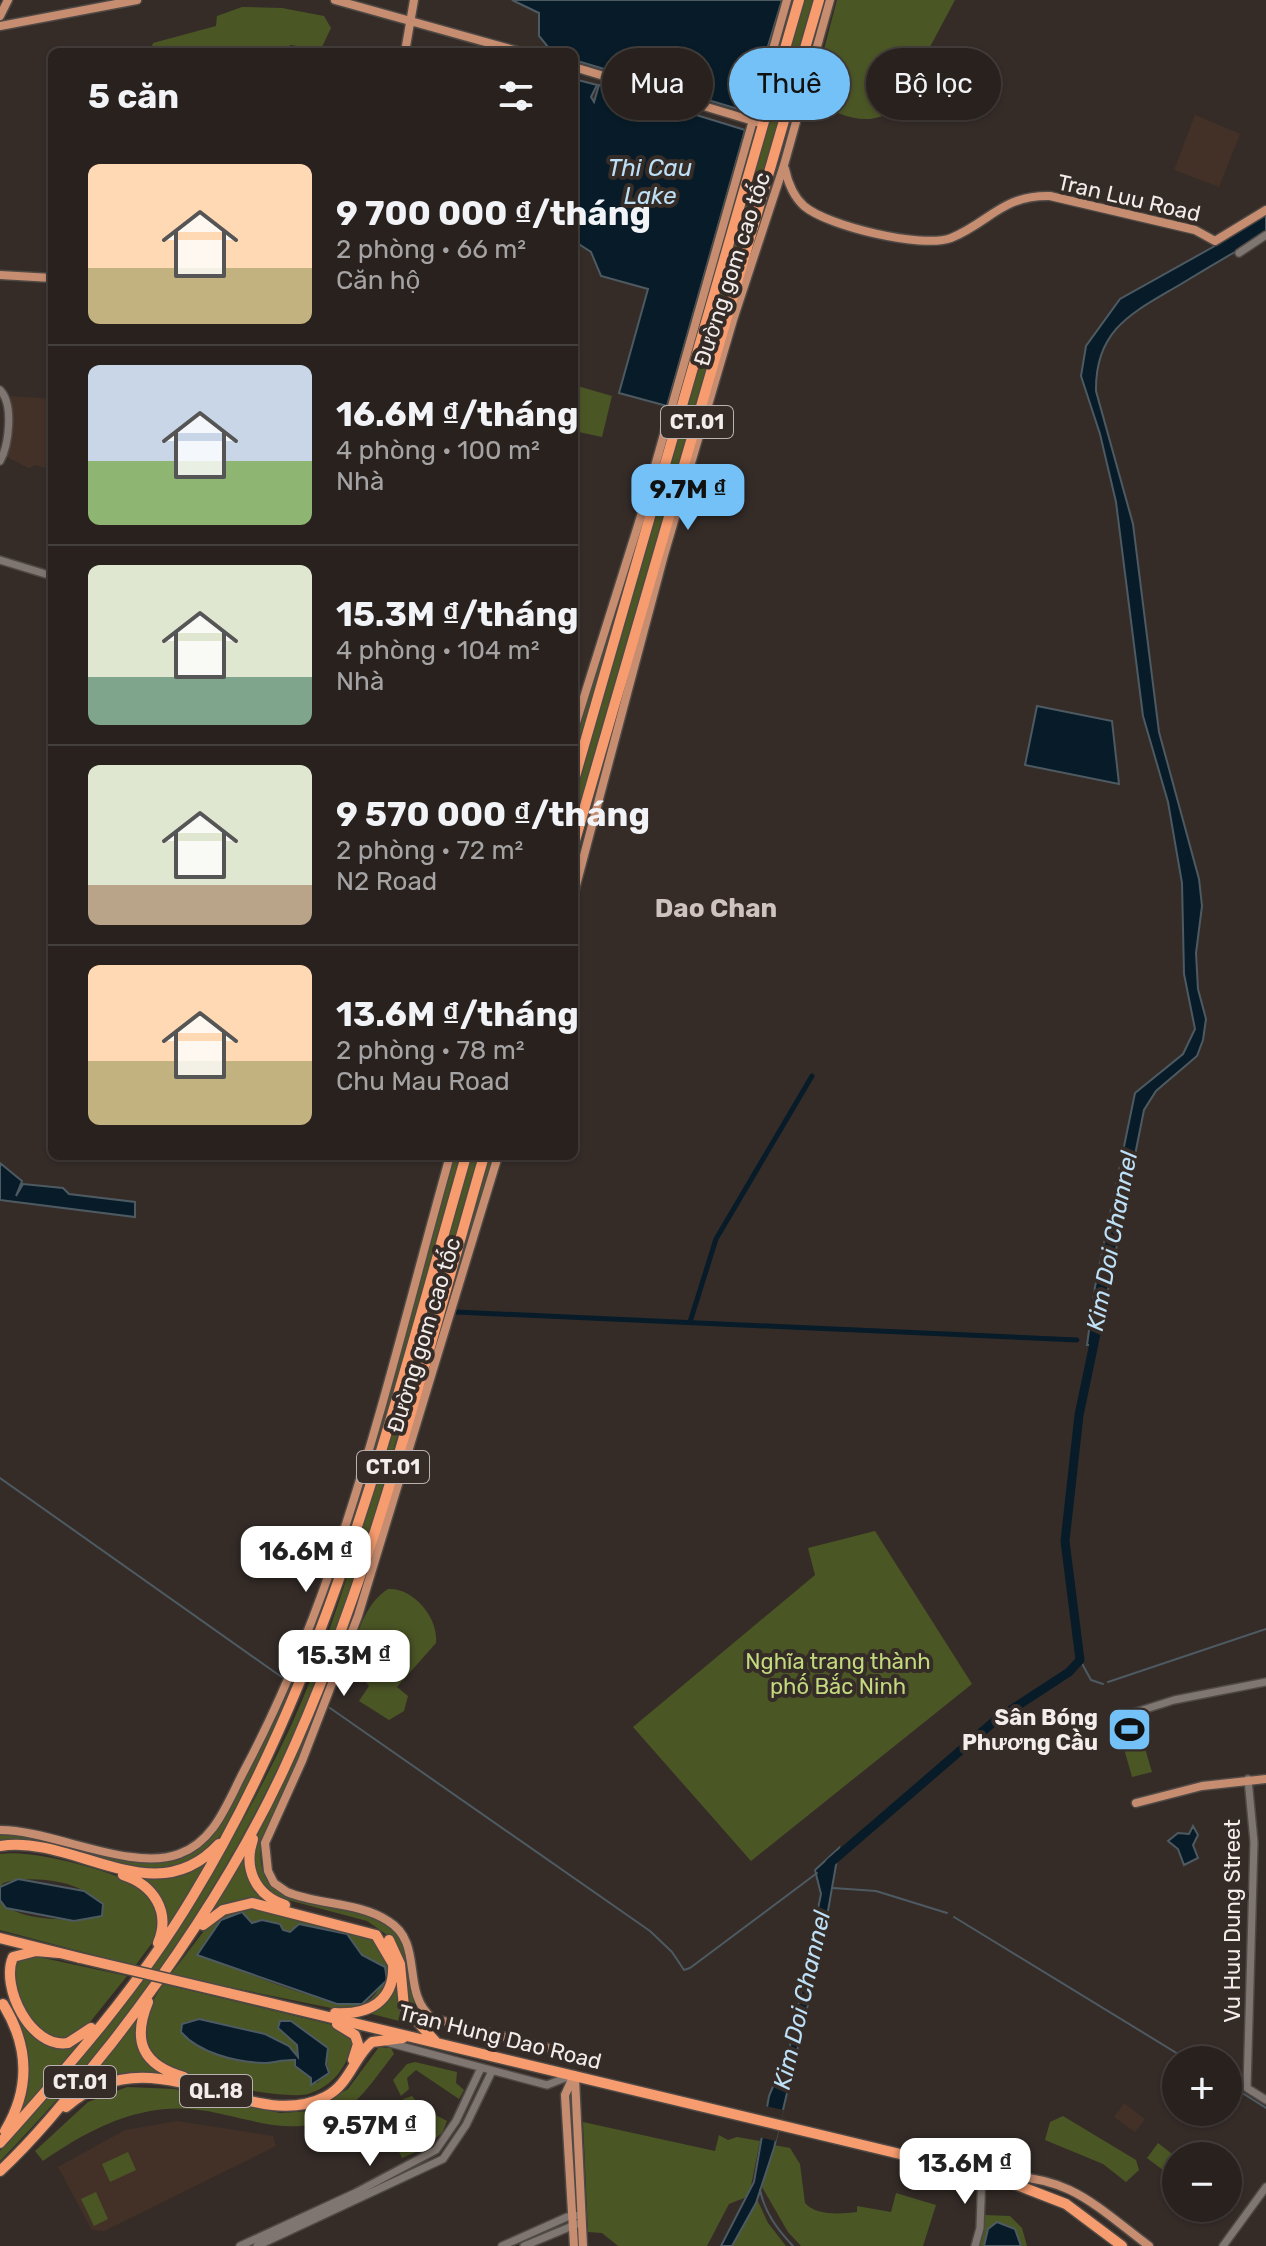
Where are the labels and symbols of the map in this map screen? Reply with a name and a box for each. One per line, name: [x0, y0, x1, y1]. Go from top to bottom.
water label: Thi Cau Lake: [608, 154, 692, 210]
street label: Tran Luu Road: [1055, 168, 1203, 228]
street label: Đường gom cao tốc: [688, 169, 776, 369]
road number: CT.01: [661, 406, 733, 438]
pin: 9.7M ₫: [623, 464, 753, 532]
district label: Dao Chan: [655, 893, 777, 924]
water label: Kim Doi Channel: [1081, 1148, 1143, 1333]
street label: Đường gom cao tốc: [382, 1234, 466, 1436]
road number: CT.01: [357, 1451, 429, 1483]
pin: 16.6M ₫: [232, 1526, 380, 1594]
pin: 15.3M ₫: [270, 1630, 418, 1698]
park label: Nghĩa trang thành phố Bắc Ninh: [745, 1648, 931, 1700]
place label: Sân Bóng Phương Cầu: [962, 1704, 1098, 1756]
sports icon: Sân Bóng Phương Cầu: [1105, 1706, 1153, 1754]
street label: Vu Huu Dung Street: [1219, 1819, 1246, 2023]
water label: Kim Doi Channel: [768, 1907, 836, 2092]
street label: Tran Hung Dao Road: [396, 1999, 604, 2075]
road number: CT.01: [44, 2066, 116, 2098]
road number: QL.18: [180, 2075, 252, 2107]
pin: 9.57M ₫: [296, 2100, 444, 2168]
pin: 13.6M ₫: [891, 2138, 1039, 2206]

